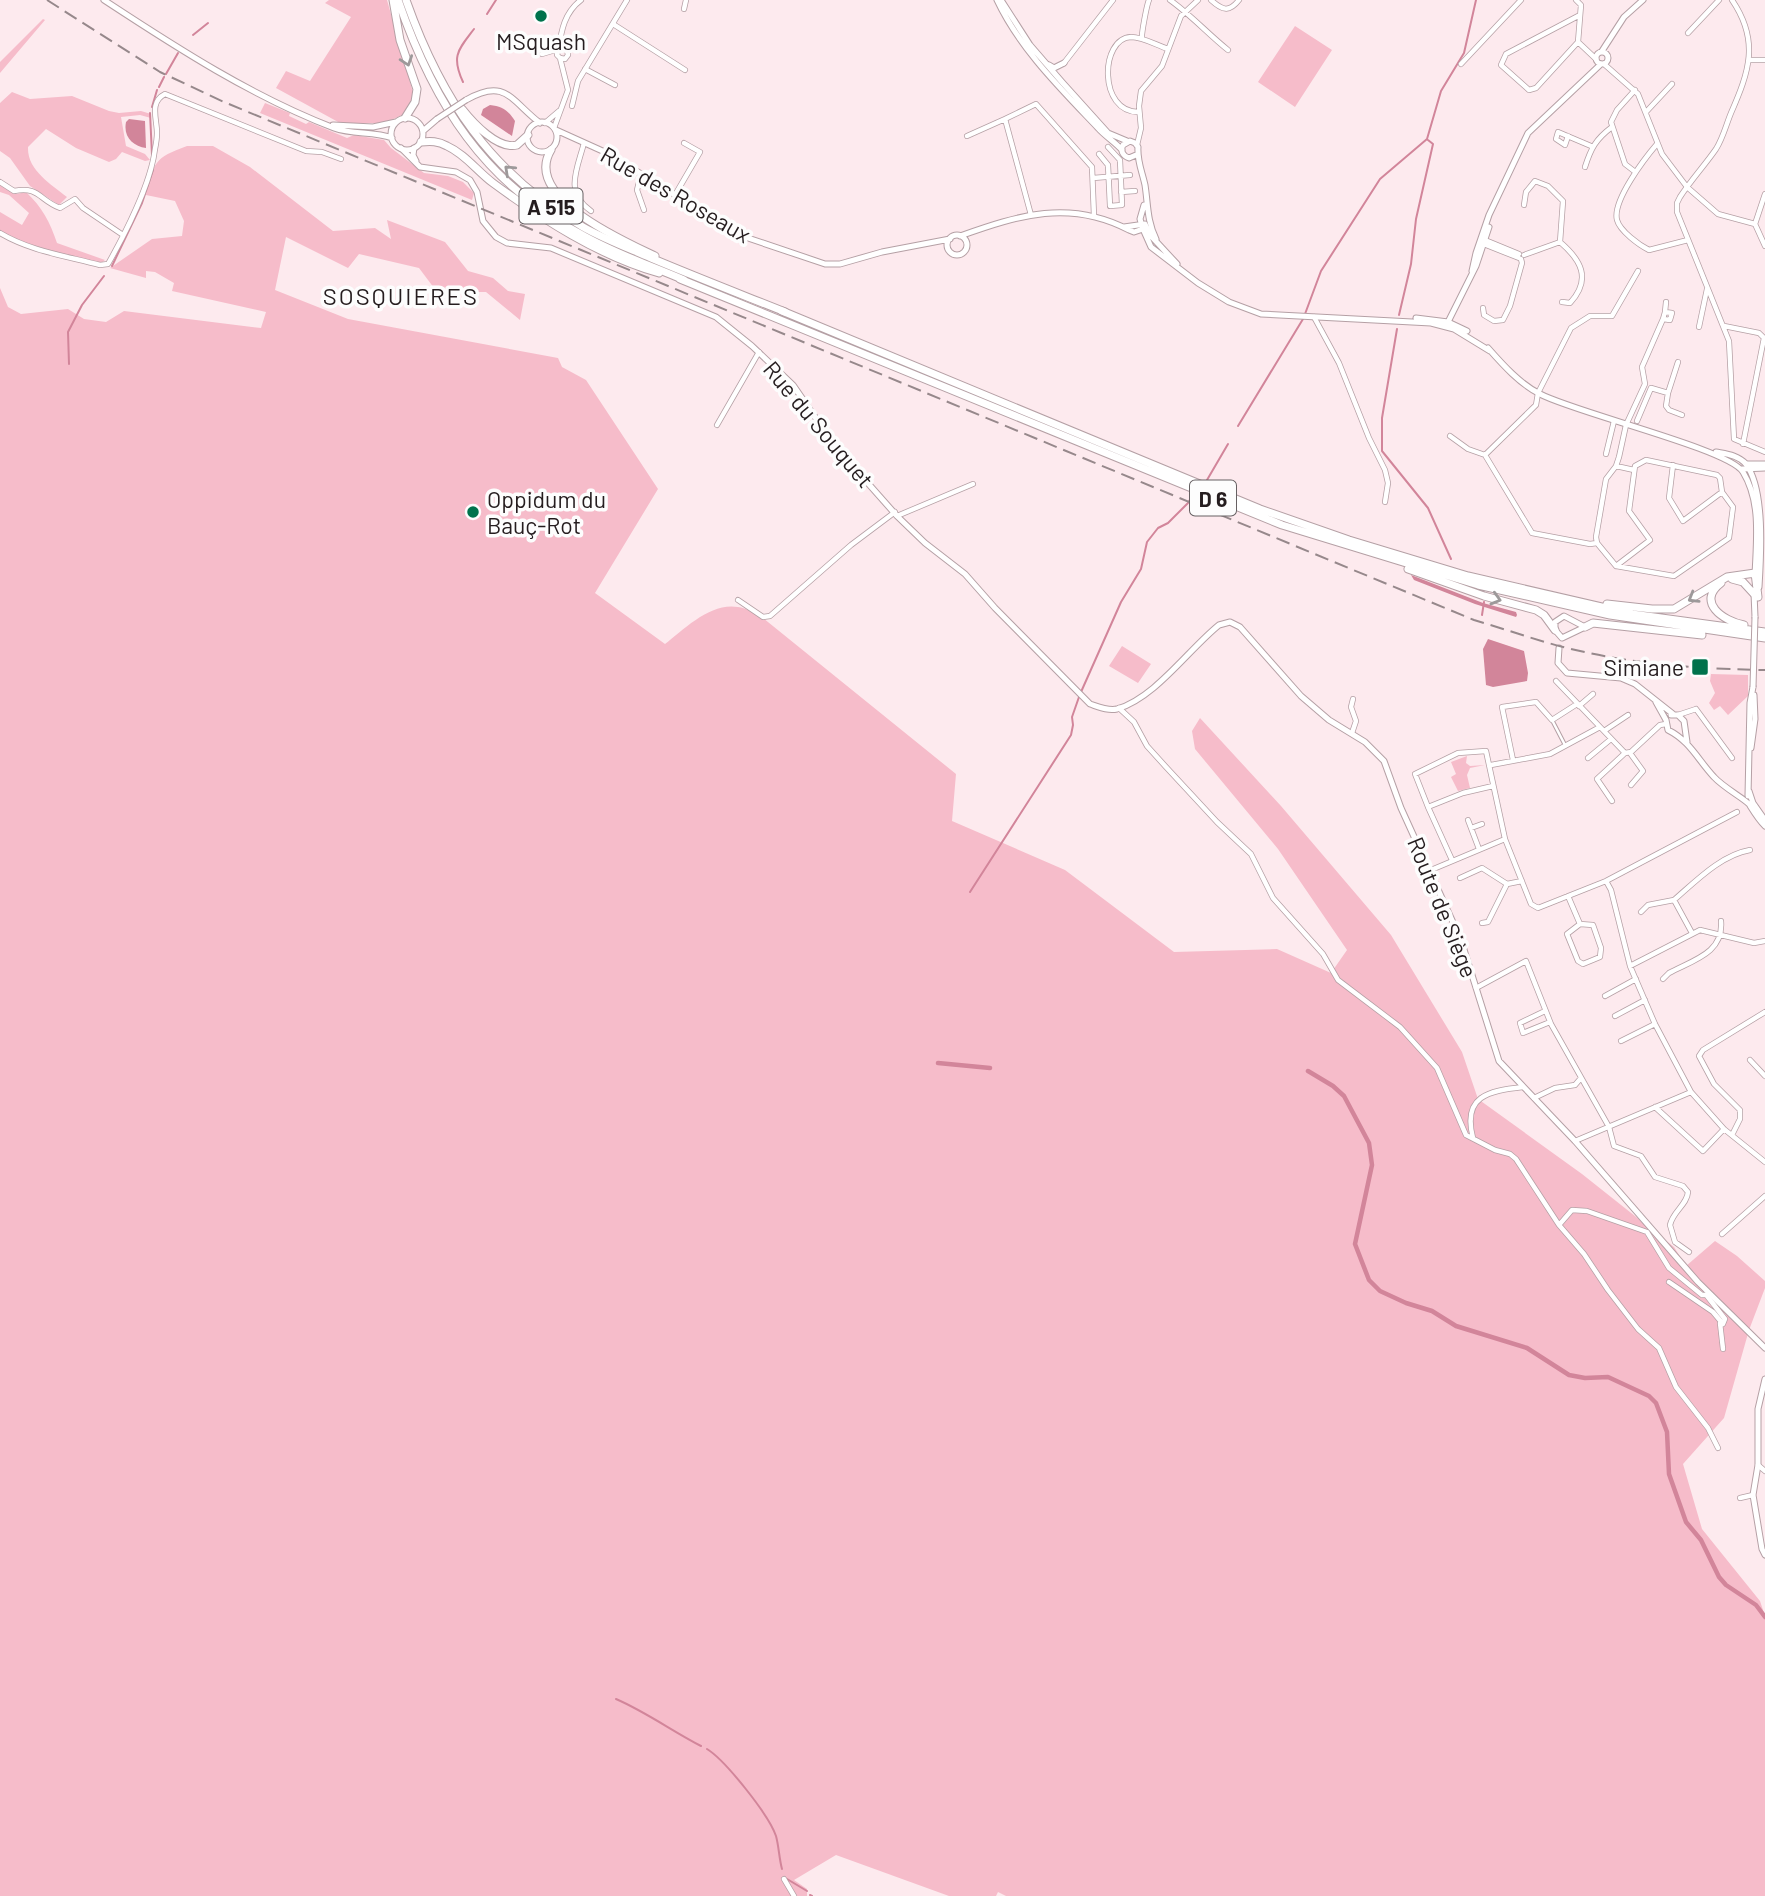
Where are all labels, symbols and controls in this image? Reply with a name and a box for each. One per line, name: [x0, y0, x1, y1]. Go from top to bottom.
marker: MSquash: [533, 8, 549, 24]
place label: MSquash: [496, 27, 586, 55]
one-way arrow: [399, 54, 413, 67]
street label: Rue des Roseaux: [596, 140, 756, 248]
one-way arrow: [504, 166, 517, 179]
road number: A 515: [520, 188, 582, 224]
district label: SOSQUIERES: [323, 281, 479, 310]
street label: Rue du Souquet: [758, 355, 880, 493]
road number: D 6: [1190, 480, 1236, 516]
place label: Oppidum du Bauç-Rot: [487, 485, 606, 539]
marker: Oppidum du Bauç-Rot: [465, 504, 481, 520]
one-way arrow: [1688, 589, 1701, 602]
one-way arrow: [1490, 591, 1502, 606]
place label: Simiane: [1604, 653, 1684, 681]
marker: Simiane: [1690, 657, 1710, 677]
street label: Route de Siège: [1402, 833, 1484, 981]

